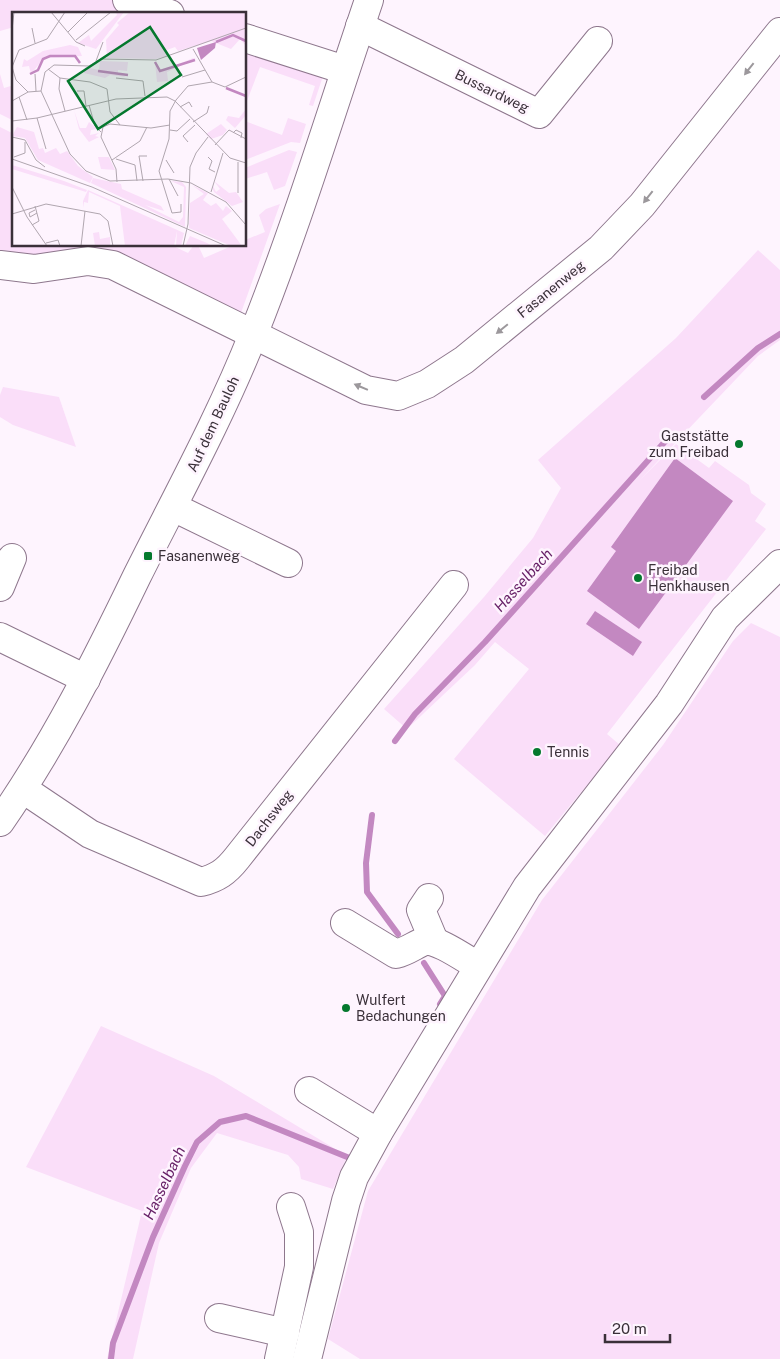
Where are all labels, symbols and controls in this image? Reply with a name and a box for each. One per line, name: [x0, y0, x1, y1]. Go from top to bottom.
inset map: [12, 12, 246, 246]
one-way arrow: [744, 63, 754, 76]
street label: Bussardweg: [452, 66, 532, 116]
one-way arrow: [643, 190, 654, 203]
street label: Fasanenweg: [514, 257, 588, 321]
one-way arrow: [496, 324, 509, 335]
street label: Auf dem Bauloh: [184, 374, 242, 474]
one-way arrow: [354, 383, 368, 391]
place label: Gaststätte zum Freibad: [649, 428, 729, 460]
marker: Gaststätte zum Freibad: [733, 438, 745, 450]
water label: Hasselbach: [490, 545, 556, 615]
place label: Fasanenweg: [158, 548, 240, 564]
marker: Fasanenweg: [142, 550, 154, 562]
place label: Freibad Henkhausen: [648, 562, 730, 594]
marker: Freibad Henkhausen: [632, 572, 644, 584]
place label: Tennis: [547, 744, 589, 760]
marker: Tennis: [531, 746, 543, 758]
street label: Dachsweg: [242, 786, 296, 849]
place label: Wulfert Bedachungen: [356, 992, 446, 1024]
marker: Wulfert Bedachungen: [340, 1002, 352, 1014]
water label: Hasselbach: [140, 1144, 188, 1222]
scale bar: [605, 1312, 670, 1344]
text: 20 m: [612, 1320, 647, 1337]

